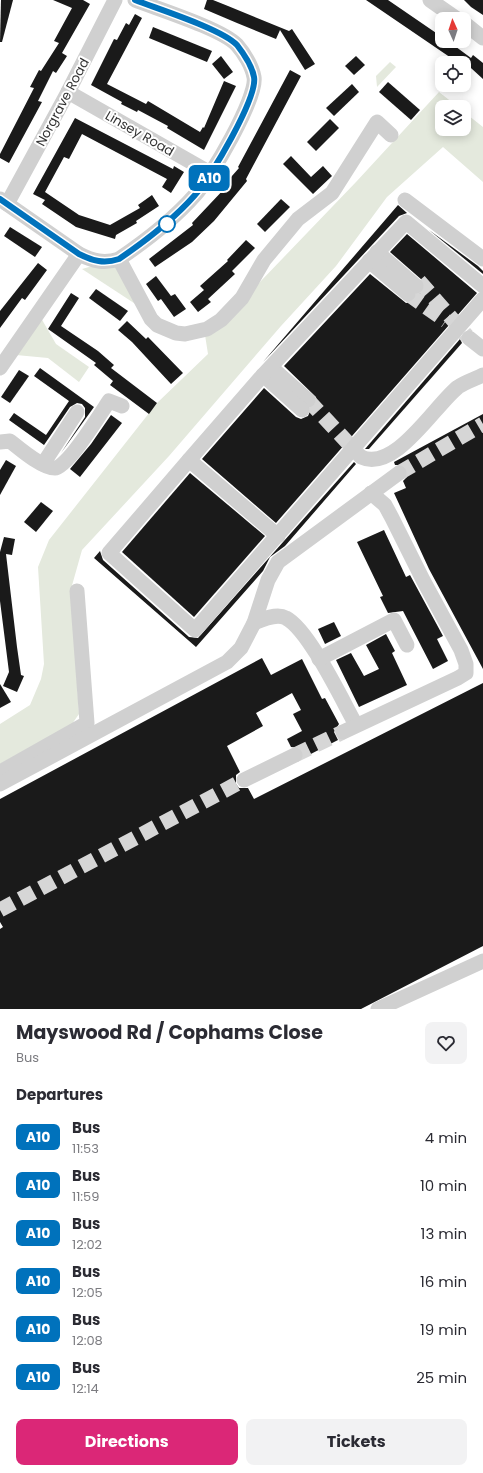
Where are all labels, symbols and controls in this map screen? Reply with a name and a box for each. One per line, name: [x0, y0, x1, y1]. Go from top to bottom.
north arrow: [435, 12, 471, 48]
map controls: [435, 12, 471, 136]
street label: Norgrave Road: [31, 55, 94, 150]
button: locate: [435, 56, 471, 92]
button: layers: [435, 100, 471, 136]
street label: Linsey Road: [102, 106, 178, 161]
line badge: A10: [186, 165, 232, 191]
text: A10: [197, 168, 221, 188]
unlabelled marker: [158, 215, 176, 233]
text: Mayswood Rd / Cophams Close: [16, 1019, 323, 1046]
button: heart: [425, 1022, 467, 1064]
text: Bus: [16, 1048, 39, 1067]
text: Departures: [16, 1084, 103, 1105]
text: Bus: [72, 1117, 100, 1138]
text: A10: [26, 1127, 50, 1147]
text: 4 min: [425, 1127, 467, 1148]
text: 11:53: [72, 1139, 99, 1158]
text: Bus: [72, 1165, 100, 1186]
text: A10: [26, 1175, 50, 1195]
text: 10 min: [420, 1175, 467, 1196]
text: 11:59: [72, 1187, 99, 1206]
text: Bus: [72, 1213, 100, 1234]
text: A10: [26, 1223, 50, 1243]
text: 13 min: [421, 1223, 467, 1244]
text: 12:02: [72, 1235, 102, 1254]
text: Bus: [72, 1261, 100, 1282]
text: A10: [26, 1271, 50, 1291]
text: 16 min: [420, 1271, 467, 1292]
text: 12:05: [72, 1283, 103, 1302]
text: Bus: [72, 1309, 100, 1330]
text: A10: [26, 1319, 50, 1339]
text: 19 min: [420, 1319, 467, 1340]
text: 12:08: [72, 1331, 103, 1350]
text: Bus: [72, 1357, 100, 1378]
text: A10: [26, 1367, 50, 1387]
text: 25 min: [416, 1367, 467, 1388]
text: 12:14: [72, 1379, 99, 1398]
button: Directions: [16, 1419, 238, 1465]
button: Tickets: [246, 1419, 467, 1465]

